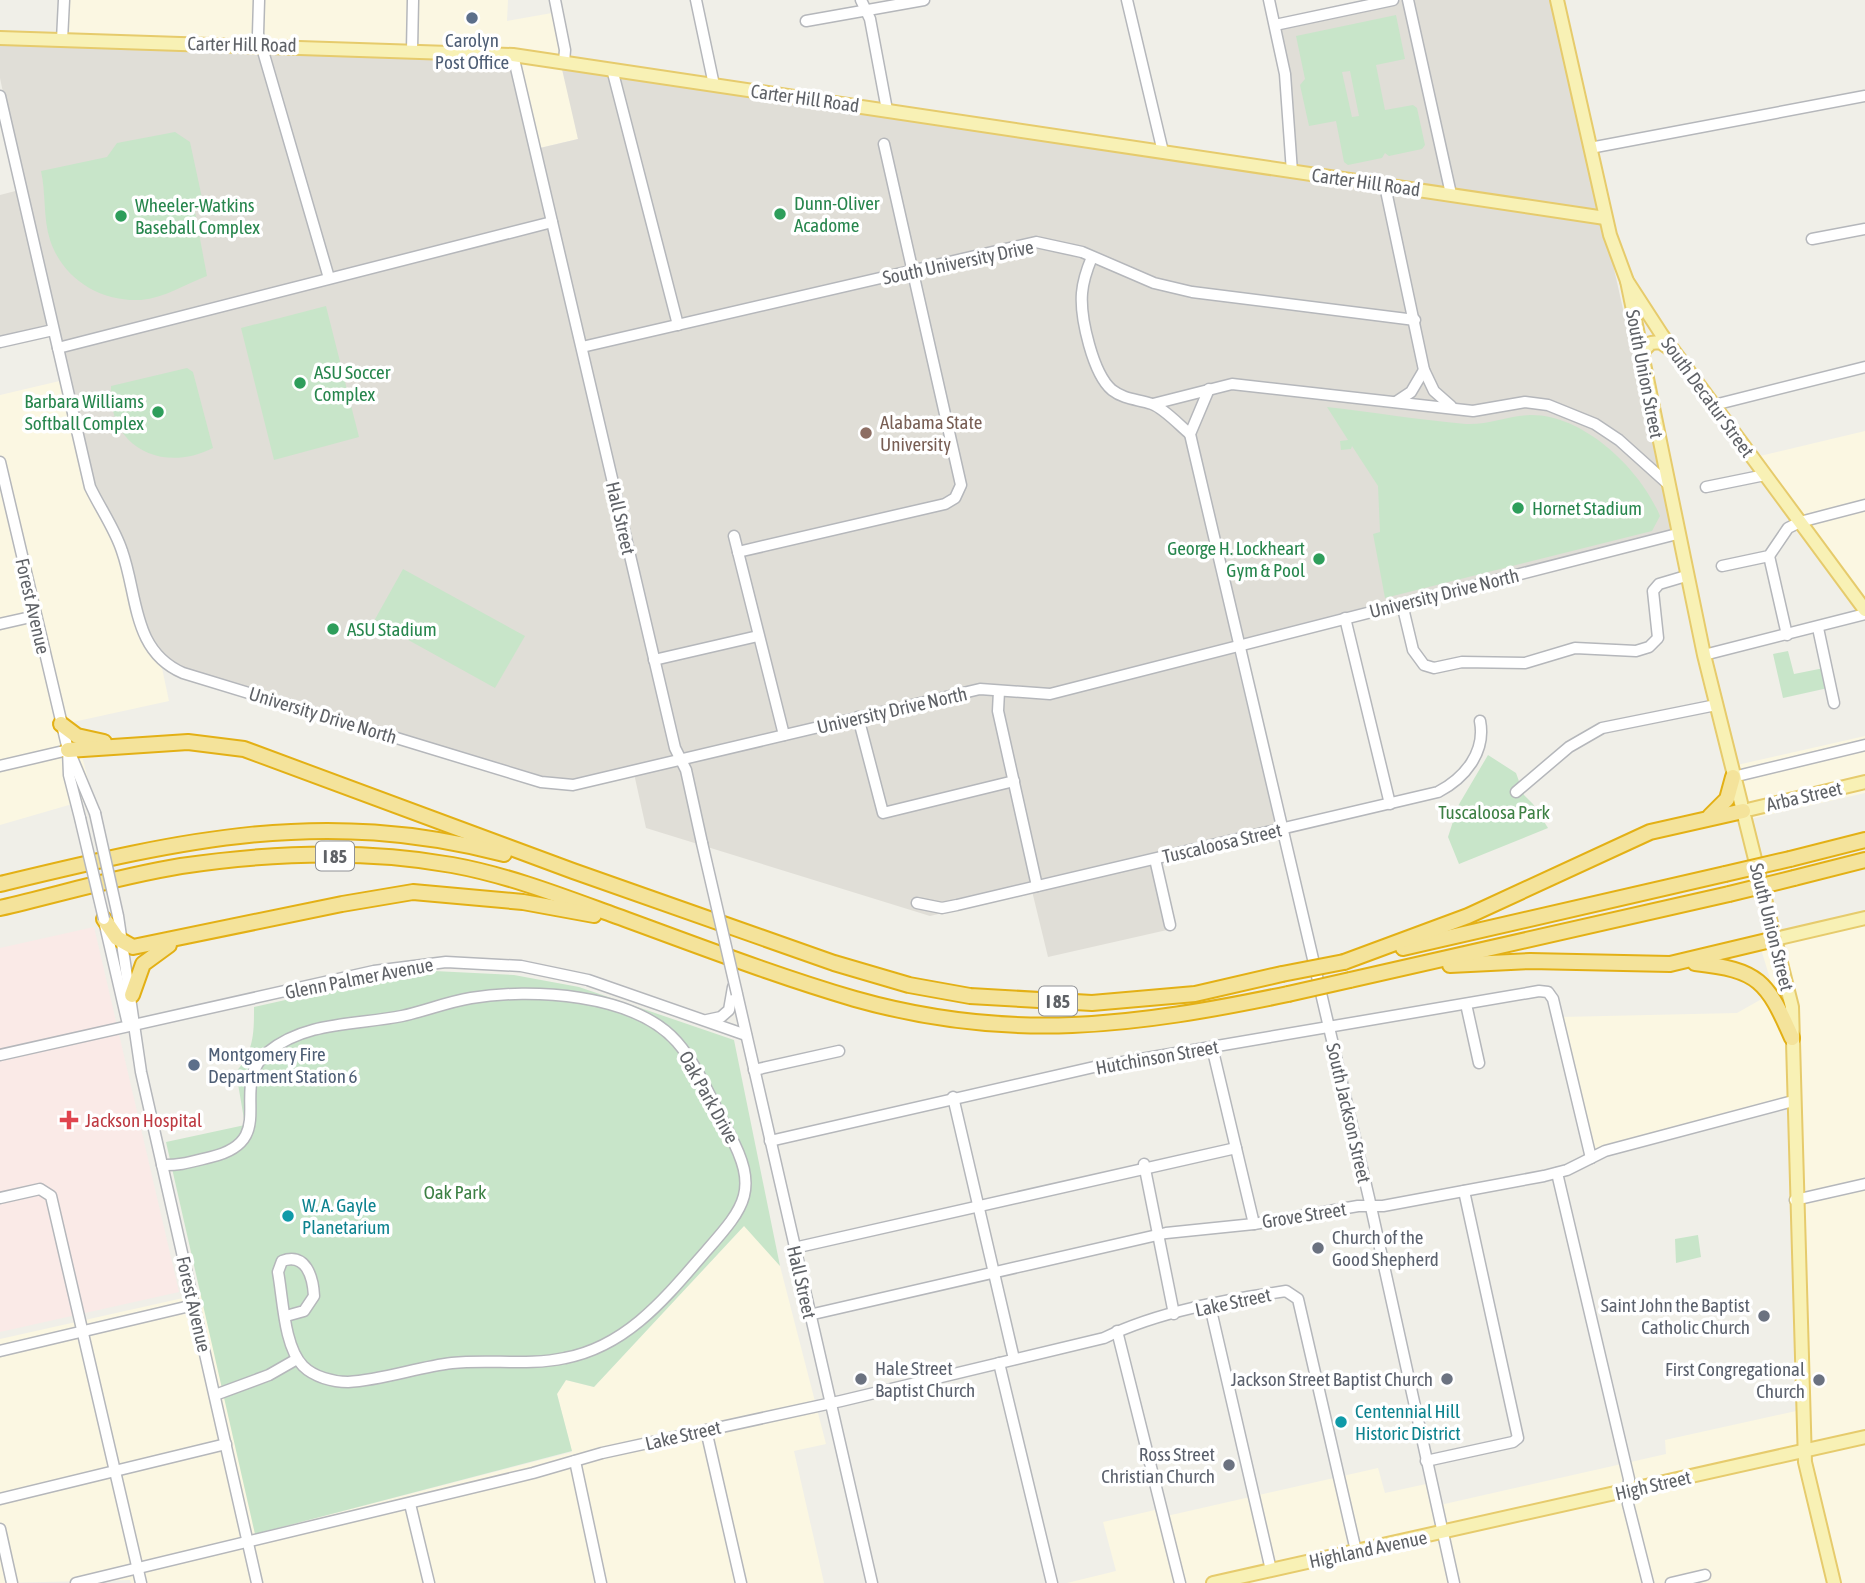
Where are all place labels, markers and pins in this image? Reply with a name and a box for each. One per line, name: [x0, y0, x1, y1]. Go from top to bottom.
marker: Carolyn Post Office: [464, 10, 480, 26]
place label: Carolyn Post Office: [435, 29, 509, 73]
place label: Dunn-Oliver Acadome: [794, 192, 880, 236]
place label: Wheeler-Watkins Baseball Complex: [135, 194, 260, 238]
marker: Dunn-Oliver Acadome: [772, 206, 788, 222]
marker: Wheeler-Watkins Baseball Complex: [113, 208, 129, 224]
place label: ASU Soccer Complex: [314, 361, 391, 405]
marker: ASU Soccer Complex: [292, 375, 308, 391]
place label: Barbara Williams Softball Complex: [24, 390, 144, 434]
marker: Barbara Williams Softball Complex: [150, 404, 166, 420]
place label: Alabama State University: [880, 411, 982, 455]
marker: Alabama State University: [858, 425, 874, 441]
place label: Hornet Stadium: [1532, 497, 1642, 519]
marker: Hornet Stadium: [1510, 500, 1526, 516]
place label: George H. Lockheart Gym & Pool: [1167, 537, 1305, 581]
marker: George H. Lockheart Gym & Pool: [1311, 551, 1327, 567]
place label: ASU Stadium: [347, 618, 437, 640]
marker: ASU Stadium: [325, 621, 341, 637]
place label: Montgomery Fire Department Station 6: [208, 1043, 357, 1087]
marker: Montgomery Fire Department Station 6: [186, 1057, 202, 1073]
place label: Jackson Hospital: [85, 1109, 202, 1131]
marker: Jackson Hospital: [59, 1110, 79, 1130]
place label: W. A. Gayle Planetarium: [302, 1194, 390, 1238]
marker: W. A. Gayle Planetarium: [280, 1208, 296, 1224]
place label: Church of the Good Shepherd: [1332, 1226, 1439, 1270]
marker: Church of the Good Shepherd: [1310, 1240, 1326, 1256]
place label: Saint John the Baptist Catholic Church: [1601, 1294, 1750, 1338]
marker: Saint John the Baptist Catholic Church: [1756, 1308, 1772, 1324]
place label: Hale Street Baptist Church: [875, 1357, 975, 1401]
place label: First Congregational Church: [1665, 1358, 1805, 1402]
place label: Jackson Street Baptist Church: [1231, 1368, 1433, 1390]
marker: Hale Street Baptist Church: [853, 1371, 869, 1387]
marker: Jackson Street Baptist Church: [1439, 1371, 1455, 1387]
marker: First Congregational Church: [1811, 1372, 1827, 1388]
place label: Centennial Hill Historic District: [1355, 1400, 1461, 1444]
marker: Centennial Hill Historic District: [1333, 1414, 1349, 1430]
place label: Ross Street Christian Church: [1101, 1443, 1215, 1487]
marker: Ross Street Christian Church: [1221, 1457, 1237, 1473]

